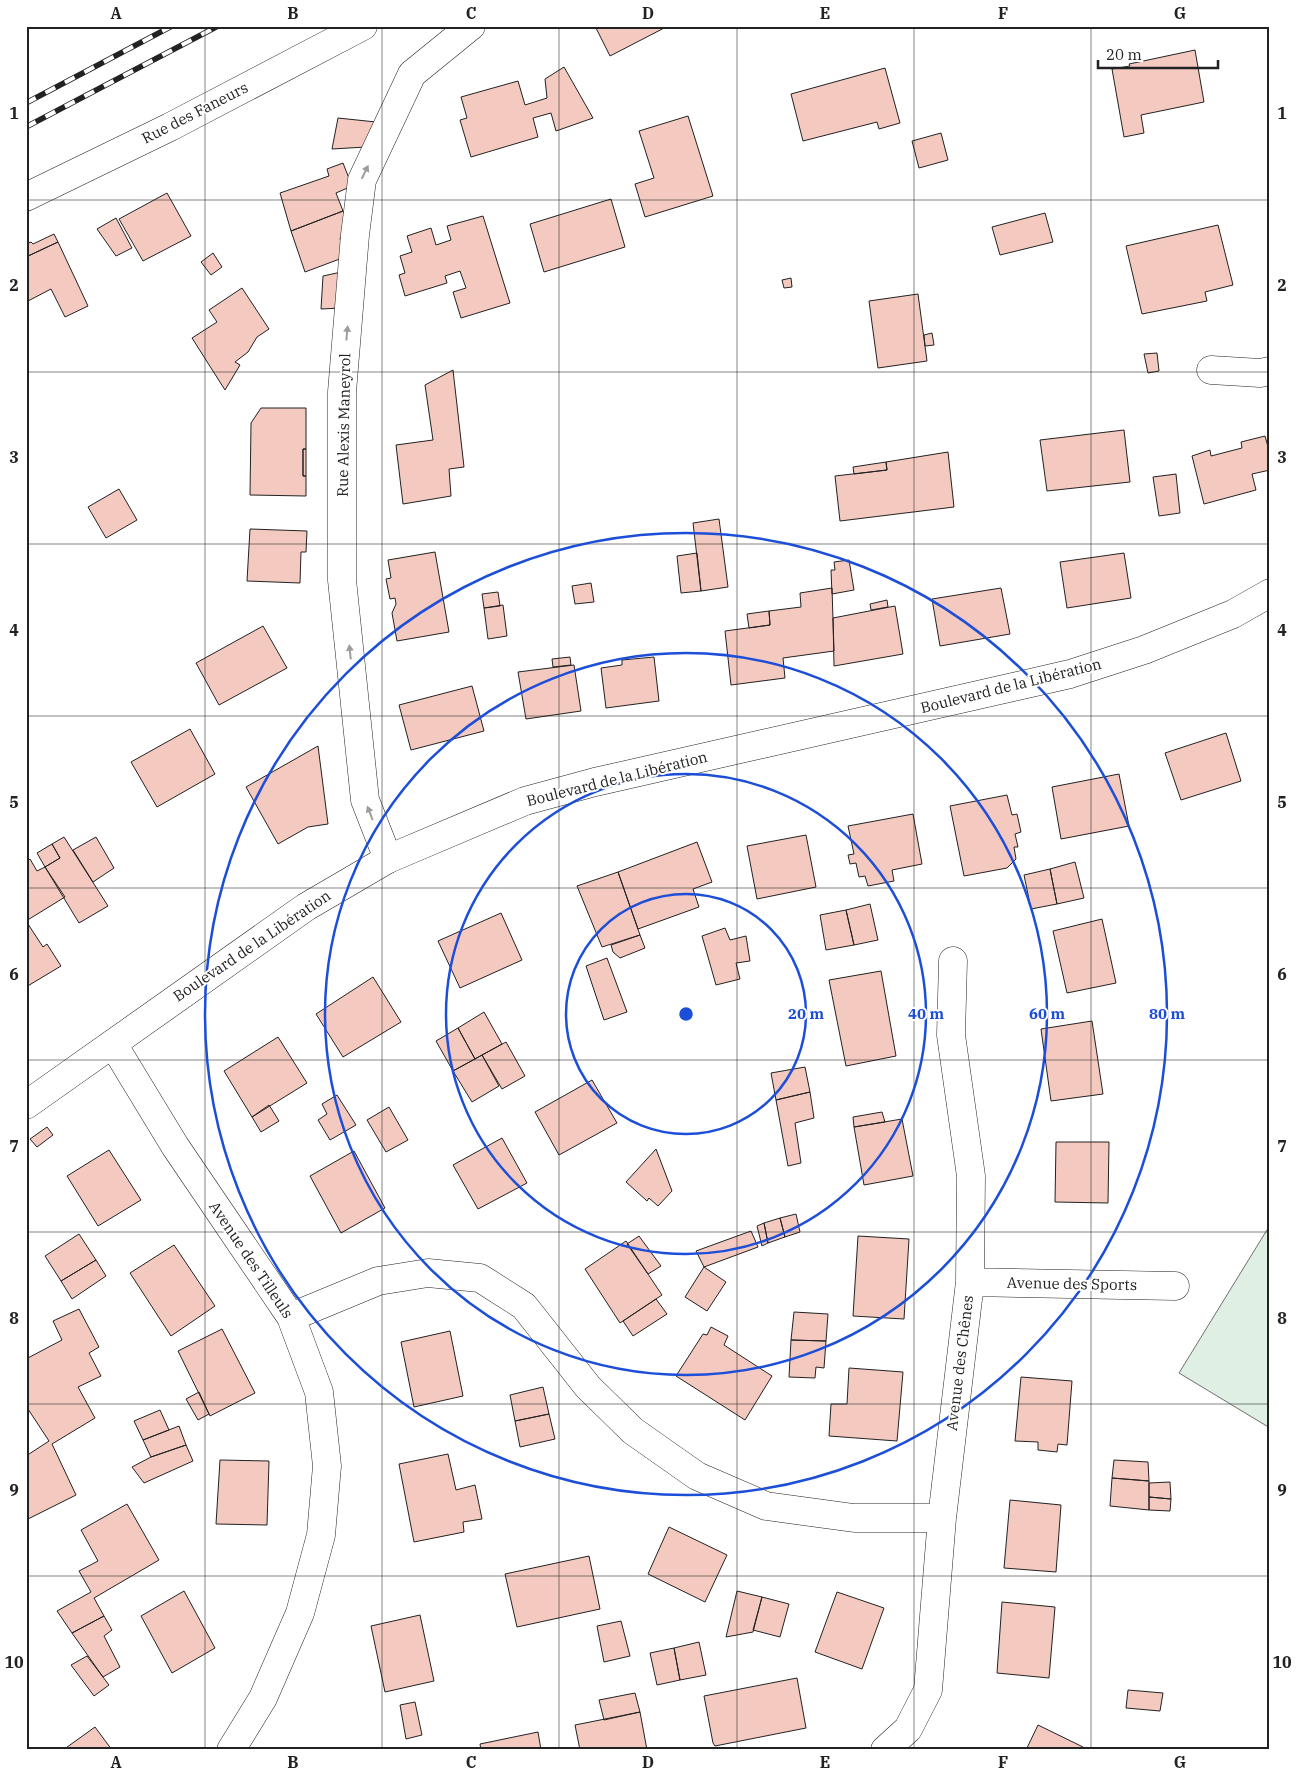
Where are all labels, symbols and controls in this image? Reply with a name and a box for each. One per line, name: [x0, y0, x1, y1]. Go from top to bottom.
text: A: [110, 3, 122, 23]
text: B: [287, 3, 299, 23]
text: C: [466, 3, 476, 23]
text: D: [642, 3, 654, 23]
text: E: [820, 3, 830, 23]
text: F: [998, 3, 1008, 23]
text: G: [1174, 3, 1186, 23]
scale bar: [1098, 38, 1218, 70]
text: 20 m: [1106, 45, 1142, 64]
street label: Rue des Faneurs: [138, 78, 251, 147]
text: 1: [9, 103, 19, 123]
text: 1: [1277, 103, 1287, 123]
one-way arrow: [362, 165, 370, 179]
text: 2: [9, 275, 19, 295]
text: 2: [1277, 275, 1287, 295]
one-way arrow: [343, 325, 351, 341]
street label: Rue Alexis Maneyrol: [333, 353, 354, 497]
text: 3: [9, 447, 19, 467]
text: 3: [1277, 447, 1287, 467]
text: 4: [9, 620, 19, 640]
text: 4: [1277, 620, 1287, 640]
one-way arrow: [346, 644, 354, 660]
street label: Boulevard de la Libération: [918, 654, 1104, 717]
street label: Boulevard de la Libération: [524, 747, 710, 810]
text: 5: [9, 792, 19, 812]
text: 5: [1277, 792, 1287, 812]
one-way arrow: [366, 805, 374, 820]
street label: Boulevard de la Libération: [169, 885, 334, 1005]
text: 6: [9, 964, 19, 984]
text: 6: [1277, 964, 1287, 984]
text: 20 m: [788, 1004, 824, 1023]
text: 40 m: [908, 1004, 944, 1023]
text: 60 m: [1029, 1004, 1065, 1023]
text: 80 m: [1149, 1004, 1185, 1023]
centre of rings: [677, 1005, 695, 1023]
text: 7: [9, 1136, 19, 1156]
text: 7: [1277, 1136, 1287, 1156]
street label: Avenue des Tilleuls: [205, 1198, 298, 1322]
street label: Avenue des Sports: [1007, 1273, 1137, 1294]
street label: Avenue des Chênes: [942, 1294, 977, 1432]
text: 8: [9, 1308, 19, 1328]
text: 8: [1277, 1308, 1287, 1328]
text: 9: [9, 1480, 19, 1500]
text: 9: [1277, 1480, 1287, 1500]
text: 10: [4, 1652, 24, 1672]
text: 10: [1272, 1652, 1292, 1672]
text: A: [110, 1752, 122, 1772]
text: B: [287, 1752, 299, 1772]
text: C: [466, 1752, 476, 1772]
text: D: [642, 1752, 654, 1772]
text: E: [820, 1752, 830, 1772]
text: F: [998, 1752, 1008, 1772]
text: G: [1174, 1752, 1186, 1772]

